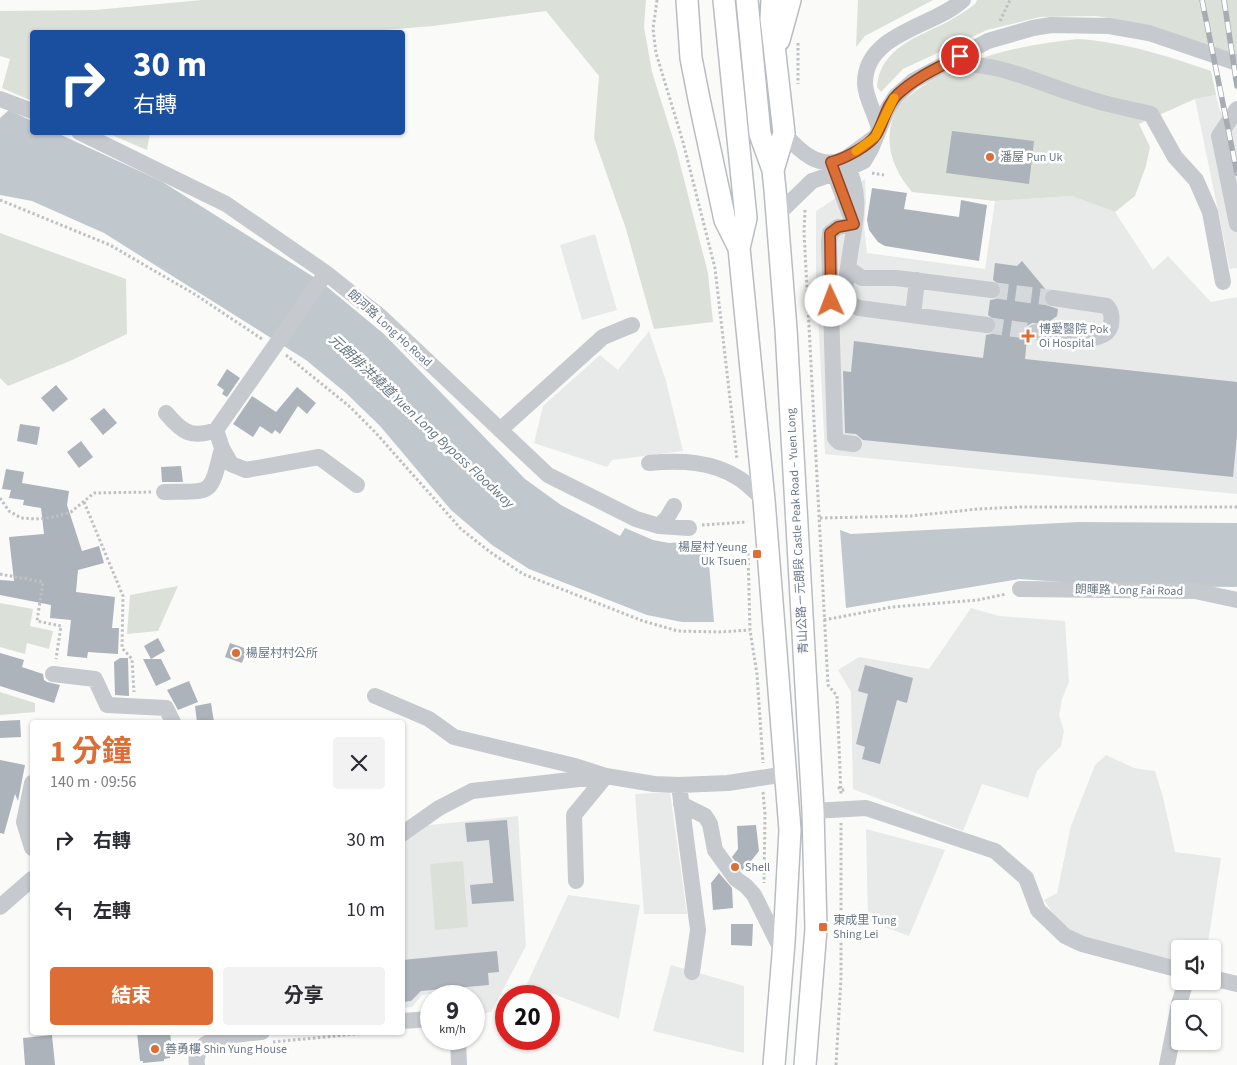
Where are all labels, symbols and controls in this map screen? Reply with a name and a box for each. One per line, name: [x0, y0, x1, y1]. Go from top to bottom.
pin: [939, 35, 981, 77]
text: 30 m: [133, 40, 207, 90]
icon: arrive: [946, 42, 974, 70]
icon: right: [50, 50, 115, 115]
text: 右轉: [133, 89, 177, 121]
place label: 潘屋 Pun Uk: [1000, 149, 1062, 166]
marker: 潘屋 Pun Uk: [984, 151, 996, 163]
position arrow: [804, 274, 856, 326]
street label: 朗河路 Long Ho Road: [344, 286, 436, 371]
place label: 博愛醫院 Pok Oi Hospital: [1039, 321, 1108, 352]
marker: 博愛醫院 Pok Oi Hospital: [1021, 329, 1035, 343]
water label: 元朗排洪繞道 Yuen Long Bypass Floodway: [324, 330, 519, 514]
street label: 青山公路－元朗段 Castle Peak Road – Yuen Long: [783, 408, 812, 654]
place label: 楊屋村 Yeung Uk Tsuen: [678, 539, 747, 570]
marker: 楊屋村 Yeung Uk Tsuen: [751, 548, 763, 560]
street label: 朗暉路 Long Fai Road: [1075, 581, 1183, 600]
place label: 楊屋村村公所: [246, 645, 318, 662]
marker: 楊屋村村公所: [230, 647, 242, 659]
text: 1 分鐘: [50, 730, 132, 773]
button: close: [333, 737, 385, 789]
text: 140 m · 09:56: [50, 771, 137, 793]
icon: right: [50, 826, 78, 854]
text: 30 m: [347, 827, 385, 854]
text: 右轉: [93, 828, 131, 855]
place label: Shell: [745, 859, 770, 876]
marker: Shell: [729, 861, 741, 873]
icon: left: [50, 896, 78, 924]
text: 10 m: [347, 897, 385, 924]
text: 左轉: [93, 898, 131, 925]
place label: 東成里 Tung Shing Lei: [833, 912, 896, 943]
marker: 東成里 Tung Shing Lei: [817, 921, 829, 933]
map controls: [1171, 940, 1221, 1050]
button: sound: [1171, 940, 1221, 990]
button: 結束: [50, 967, 213, 1025]
button: 分享: [223, 967, 385, 1025]
speed limit sign: 20: [495, 985, 560, 1050]
text: 9: [446, 993, 459, 1029]
button: search: [1171, 1000, 1221, 1050]
text: km/h: [439, 1021, 466, 1038]
place label: 善勇樓 Shin Yung House: [165, 1041, 287, 1058]
marker: 善勇樓 Shin Yung House: [149, 1043, 161, 1055]

